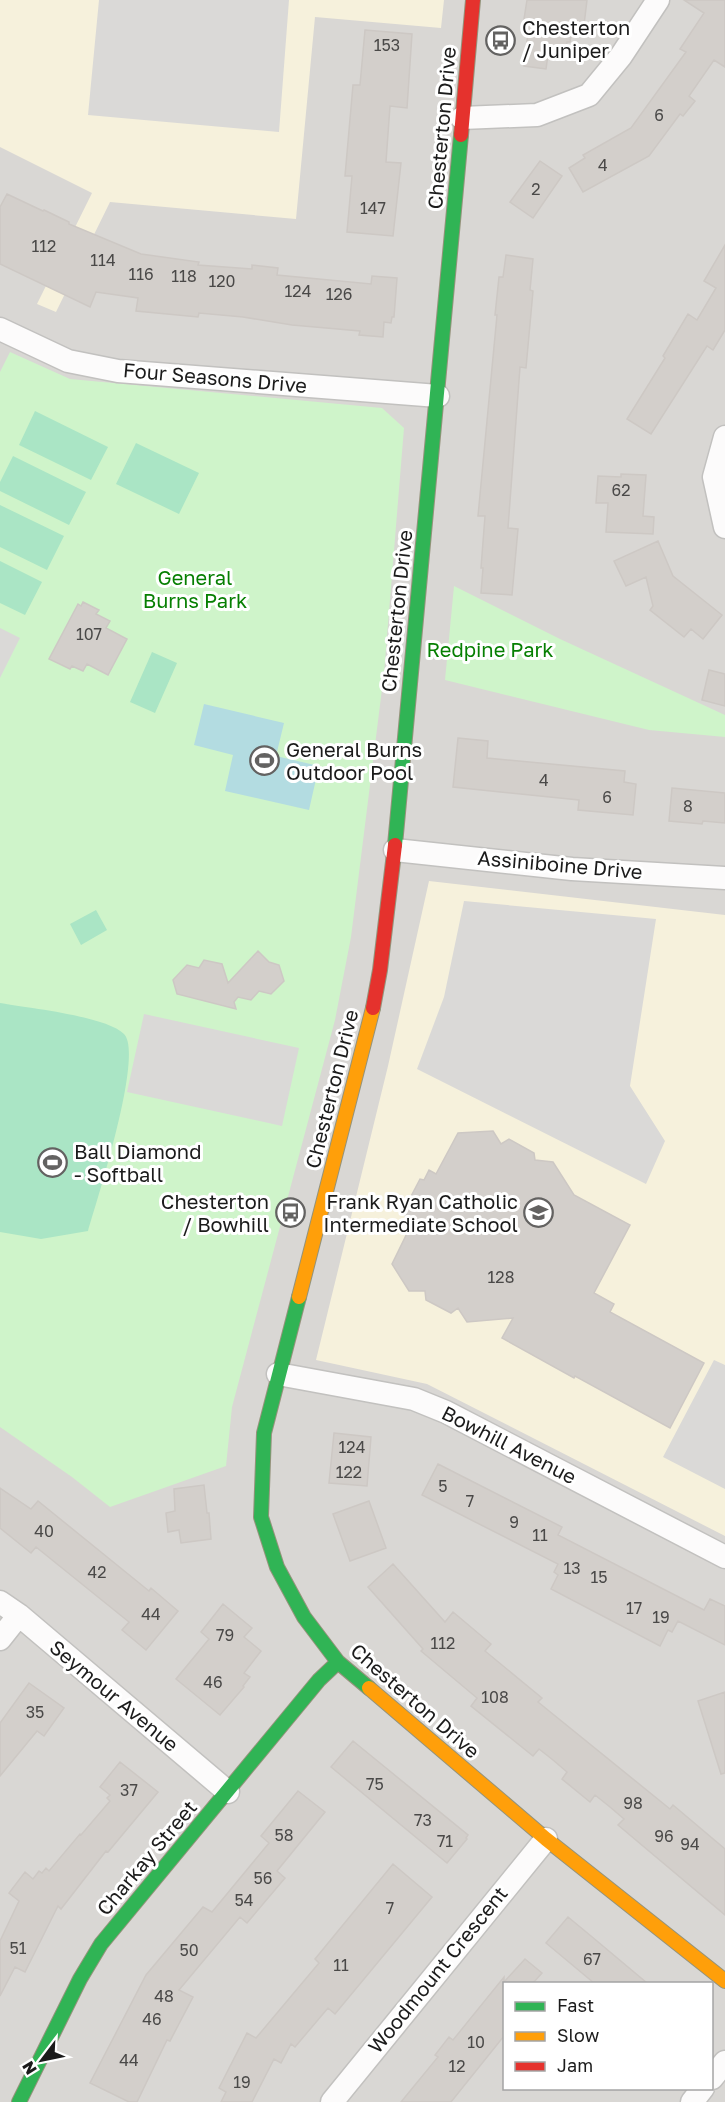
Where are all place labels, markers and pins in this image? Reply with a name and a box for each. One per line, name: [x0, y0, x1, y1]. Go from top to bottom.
place label: Chesterton / Juniper: [522, 15, 630, 62]
bus stop icon: Chesterton / Juniper: [485, 24, 517, 56]
place label: General Burns Outdoor Pool: [286, 737, 422, 784]
sports icon: General Burns Outdoor Pool: [249, 745, 281, 777]
place label: Ball Diamond - Softball: [74, 1139, 201, 1186]
sports icon: Ball Diamond - Softball: [37, 1147, 69, 1179]
place label: Chesterton / Bowhill: [161, 1189, 269, 1236]
place label: Frank Ryan Catholic Intermediate School: [323, 1189, 518, 1236]
bus stop icon: Chesterton / Bowhill: [274, 1197, 306, 1229]
school or university icon: Frank Ryan Catholic Intermediate School: [523, 1197, 555, 1229]

